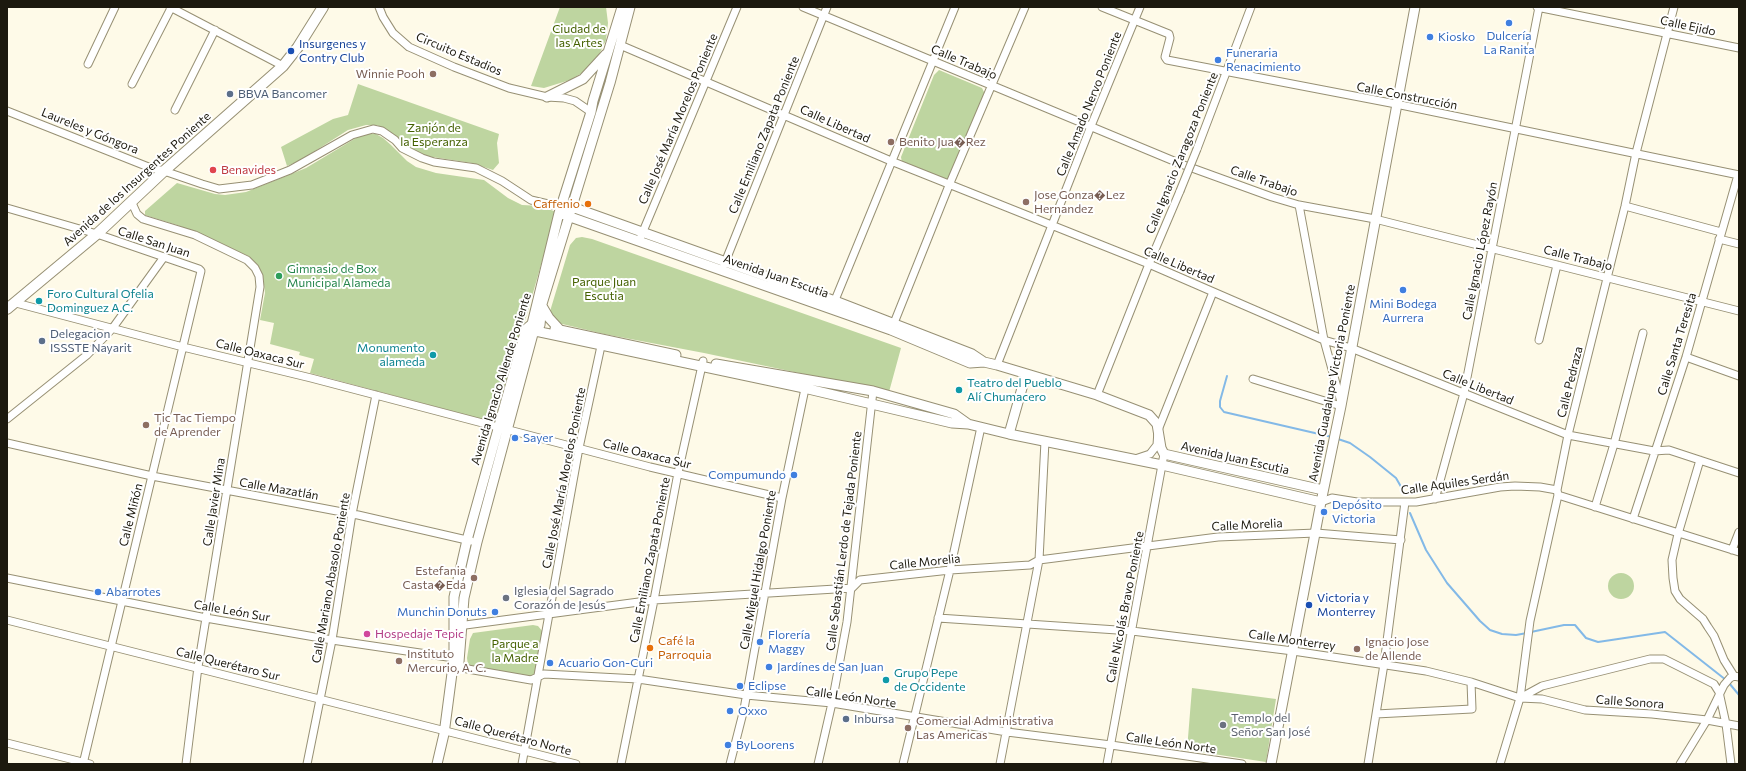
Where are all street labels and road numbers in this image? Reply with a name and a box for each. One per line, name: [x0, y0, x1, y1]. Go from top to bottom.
street label: Calle Ejido: [1659, 13, 1717, 39]
street label: Circuito Estadios: [414, 29, 504, 79]
street label: Calle Amado Nervo Poniente: [1053, 29, 1125, 179]
street label: Calle José María Morelos Poniente: [635, 31, 721, 207]
street label: Calle Trabajo: [929, 42, 999, 82]
street label: Calle Emiliano Zapata Poniente: [726, 54, 802, 216]
street label: Calle Ignacio Zaragoza Poniente: [1143, 70, 1221, 236]
street label: Calle Construcción: [1355, 79, 1459, 113]
street label: Calle Libertad: [798, 102, 872, 146]
street label: Laureles y Góngora: [39, 105, 141, 157]
street label: Avenida de los Insurgentes Poniente: [60, 109, 214, 249]
street label: Calle Trabajo: [1228, 163, 1300, 199]
street label: Calle Ignacio López Rayón: [1460, 181, 1500, 321]
street label: Calle San Juan: [116, 224, 192, 260]
street label: Calle Trabajo: [1542, 242, 1614, 274]
street label: Calle Libertad: [1141, 244, 1217, 286]
street label: Avenida Juan Escutia: [721, 251, 831, 301]
street label: Avenida Guadalupe Victoria Poniente: [1306, 283, 1358, 483]
street label: Avenida Ignacio Allende Poniente: [468, 291, 534, 467]
street label: Calle Santa Teresita: [1655, 291, 1699, 397]
street label: Calle Oaxaca Sur: [214, 336, 306, 372]
street label: Calle Pedraza: [1554, 345, 1586, 419]
street label: Calle Libertad: [1440, 366, 1516, 408]
street label: Calle José María Morelos Poniente: [539, 386, 589, 570]
street label: Calle Sebastián Lerdo de Tejada Poniente: [823, 430, 865, 652]
street label: Calle Oaxaca Sur: [601, 436, 693, 472]
street label: Avenida Juan Escutia: [1179, 439, 1291, 477]
street label: Calle Javier Mina: [200, 457, 228, 547]
street label: Calle Aquiles Serdán: [1400, 468, 1510, 498]
street label: Calle Mazatlán: [238, 475, 320, 503]
street label: Calle Emiliano Zapata Poniente: [627, 476, 673, 644]
street label: Calle Miñón: [116, 482, 146, 548]
street label: Calle Miguel Hidalgo Poniente: [737, 489, 779, 651]
street label: Calle Mariano Abasolo Poniente: [309, 492, 353, 664]
street label: Calle Morelia: [1211, 516, 1283, 534]
street label: Calle Nicolás Bravo Poniente: [1103, 530, 1147, 684]
street label: Calle Morelia: [889, 551, 961, 573]
street label: Calle León Sur: [193, 597, 271, 625]
street label: Calle Monterrey: [1248, 627, 1336, 653]
street label: Calle Querétaro Sur: [175, 644, 281, 684]
street label: Calle León Norte: [805, 684, 897, 710]
street label: Calle Sonora: [1595, 692, 1665, 712]
street label: Calle Querétaro Norte: [453, 713, 573, 759]
street label: Calle León Norte: [1125, 730, 1217, 756]

